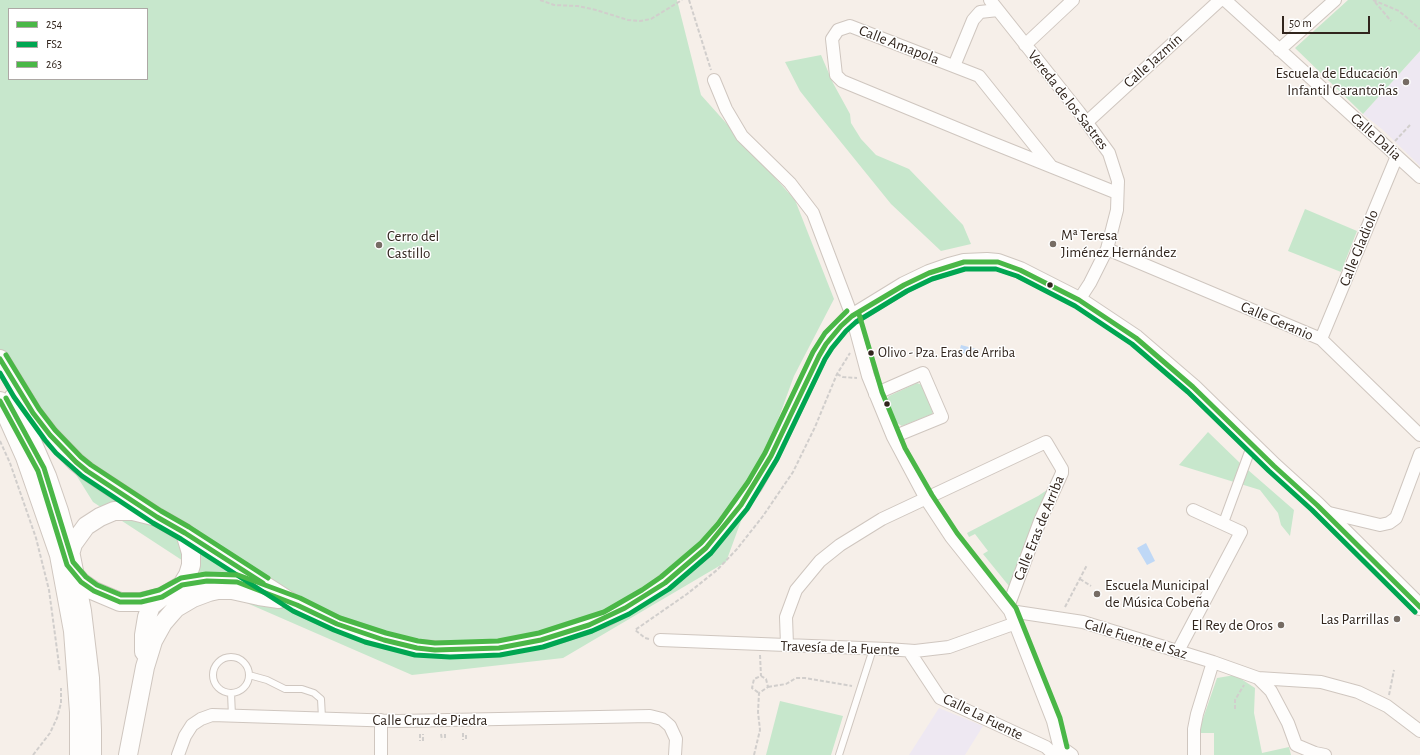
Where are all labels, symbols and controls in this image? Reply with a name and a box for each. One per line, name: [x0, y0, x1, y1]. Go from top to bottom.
legend: [8, 8, 148, 80]
scale bar: [1284, 8, 1372, 34]
text: 50 m: [1289, 17, 1312, 29]
text: 254: [46, 18, 62, 30]
street label: Calle Amapola: [856, 21, 942, 69]
street label: Calle Jazmín: [1120, 30, 1186, 92]
text: FS2: [46, 38, 62, 50]
street label: Vereda de los Sastres: [1024, 47, 1112, 153]
text: 263: [46, 58, 62, 70]
place label: Escuela de Educación Infantil Carantoñas: [1275, 64, 1398, 99]
marker: Escuela de Educación Infantil Carantoñas: [1401, 77, 1411, 87]
street label: Calle Dalia: [1347, 109, 1405, 165]
street label: Calle Gladiolo: [1336, 207, 1382, 289]
place label: Mª Teresa Jiménez Hernández: [1061, 226, 1176, 261]
place label: Cerro del Castillo: [387, 227, 439, 262]
marker: Mª Teresa Jiménez Hernández: [1048, 239, 1058, 249]
marker: Cerro del Castillo: [374, 240, 384, 250]
unlabelled marker: [1045, 280, 1055, 290]
street label: Calle Geranio: [1238, 298, 1316, 344]
place label: Olivo - Pza. Eras de Arriba: [878, 345, 1015, 361]
marker: Olivo - Pza. Eras de Arriba: [866, 348, 876, 358]
unlabelled marker: [882, 399, 892, 409]
street label: Calle Eras de Arriba: [1010, 473, 1068, 583]
place label: Escuela Municipal de Música Cobeña: [1105, 576, 1210, 611]
marker: Escuela Municipal de Música Cobeña: [1092, 589, 1102, 599]
place label: Las Parrillas: [1320, 610, 1389, 628]
marker: Las Parrillas: [1392, 614, 1402, 624]
street label: Calle Fuente el Saz: [1082, 615, 1190, 663]
place label: El Rey de Oros: [1192, 616, 1273, 634]
marker: El Rey de Oros: [1276, 620, 1286, 630]
street label: Travesía de la Fuente: [780, 637, 900, 659]
street label: Calle La Fuente: [940, 690, 1026, 744]
street label: Calle Cruz de Piedra: [372, 711, 488, 729]

